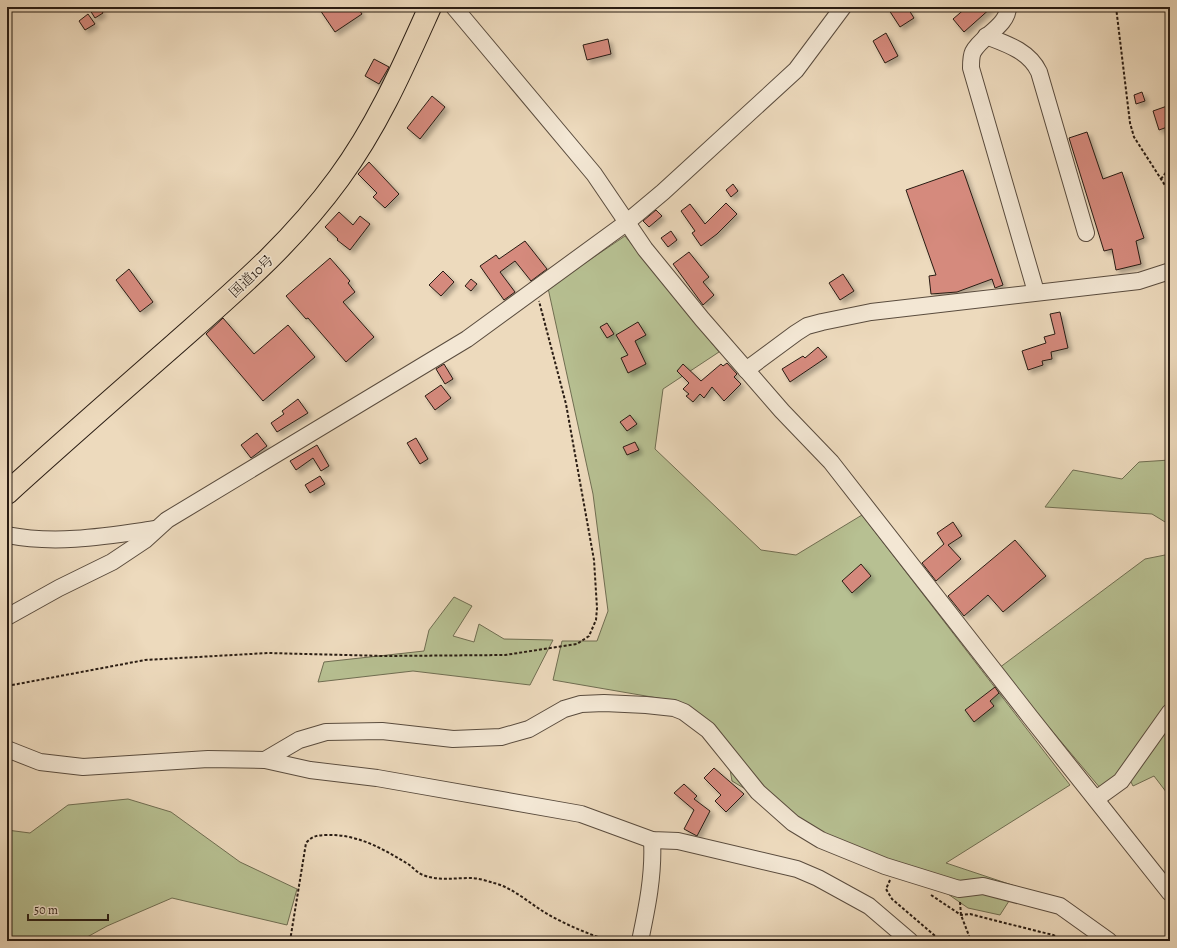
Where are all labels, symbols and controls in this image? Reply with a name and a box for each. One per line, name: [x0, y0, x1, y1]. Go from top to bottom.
street label: 国道10号: [225, 251, 278, 302]
scale bar: [28, 896, 108, 922]
text: 50 m: [34, 902, 58, 918]

